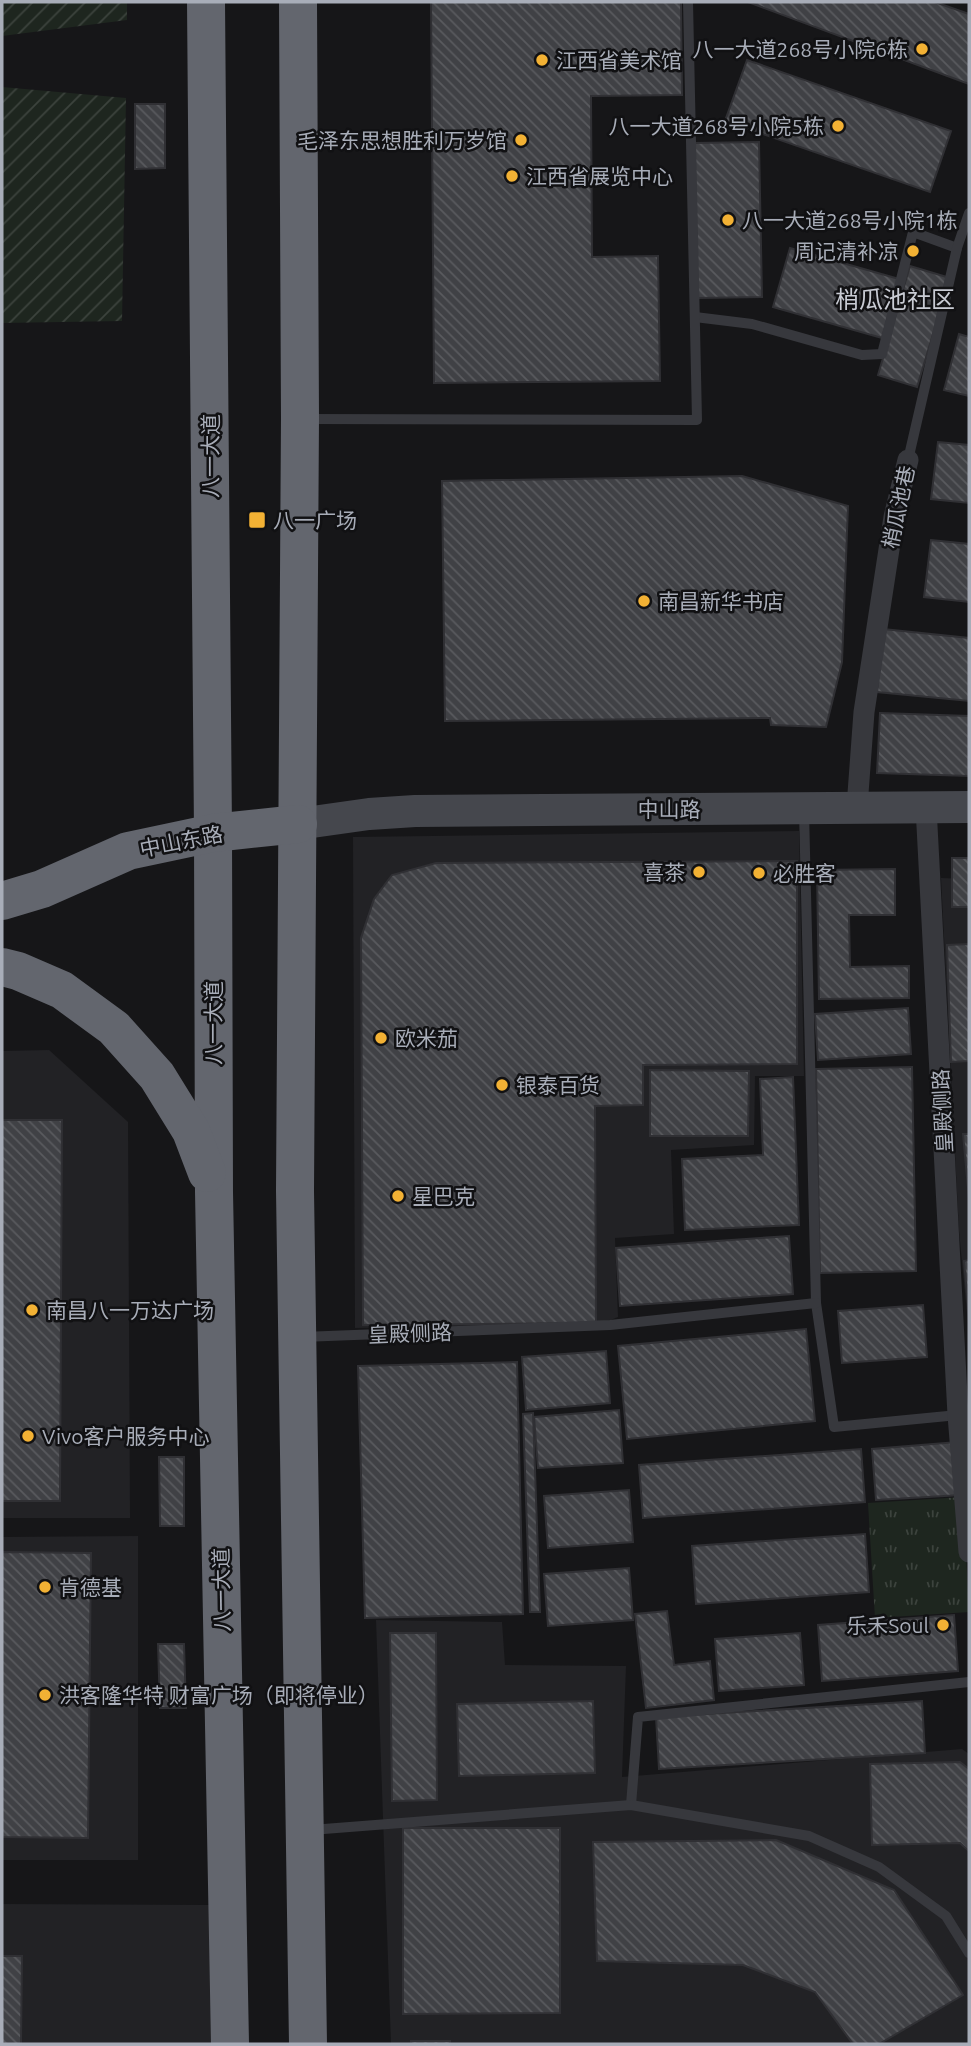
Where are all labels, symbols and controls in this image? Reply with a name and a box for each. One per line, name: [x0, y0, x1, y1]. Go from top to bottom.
place label: 八一大道268号小院6栋: [693, 37, 908, 61]
marker: 八一大道268号小院6栋: [914, 41, 930, 57]
place label: 江西省美术馆: [556, 48, 682, 72]
marker: 江西省美术馆: [534, 52, 550, 68]
place label: 八一大道268号小院5栋: [609, 114, 824, 138]
marker: 八一大道268号小院5栋: [830, 118, 846, 134]
place label: 毛泽东思想胜利万岁馆: [297, 128, 507, 152]
marker: 毛泽东思想胜利万岁馆: [513, 132, 529, 148]
place label: 江西省展览中心: [526, 164, 673, 188]
marker: 江西省展览中心: [504, 168, 520, 184]
place label: 八一大道268号小院1栋: [742, 208, 957, 232]
marker: 八一大道268号小院1栋: [720, 212, 736, 228]
place label: 周记清补凉: [794, 239, 899, 263]
marker: 周记清补凉: [905, 243, 921, 259]
district label: 梢瓜池社区: [835, 286, 955, 313]
street label: 八一大道: [198, 414, 222, 498]
street label: 梢瓜池巷: [878, 463, 918, 551]
place label: 八一广场: [273, 508, 357, 532]
marker: 八一广场: [247, 510, 267, 530]
place label: 南昌新华书店: [658, 589, 784, 613]
marker: 南昌新华书店: [636, 593, 652, 609]
street label: 中山路: [638, 797, 701, 821]
street label: 中山东路: [137, 821, 225, 861]
place label: 喜茶: [643, 860, 685, 884]
place label: 必胜客: [773, 861, 836, 885]
marker: 喜茶: [691, 864, 707, 880]
marker: 必胜客: [751, 865, 767, 881]
street label: 八一大道: [201, 981, 225, 1065]
place label: 欧米茄: [395, 1026, 458, 1050]
marker: 欧米茄: [373, 1030, 389, 1046]
street label: 皇殿侧路: [928, 1068, 956, 1154]
place label: 银泰百货: [516, 1073, 600, 1097]
marker: 银泰百货: [494, 1077, 510, 1093]
place label: 星巴克: [412, 1184, 475, 1208]
marker: 星巴克: [390, 1188, 406, 1204]
place label: 南昌八一万达广场: [46, 1298, 214, 1322]
marker: 南昌八一万达广场: [24, 1302, 40, 1318]
street label: 皇殿侧路: [368, 1320, 452, 1346]
place label: Vivo客户服务中心: [42, 1424, 210, 1448]
marker: Vivo客户服务中心: [20, 1428, 36, 1444]
street label: 八一大道: [208, 1548, 234, 1632]
place label: 肯德基: [59, 1575, 122, 1599]
marker: 肯德基: [37, 1579, 53, 1595]
place label: 乐禾Soul: [846, 1613, 929, 1637]
marker: 乐禾Soul: [935, 1617, 951, 1633]
place label: 洪客隆华特 财富广场（即将停业）: [59, 1683, 379, 1707]
marker: 洪客隆华特 财富广场（即将停业）: [37, 1687, 53, 1703]

